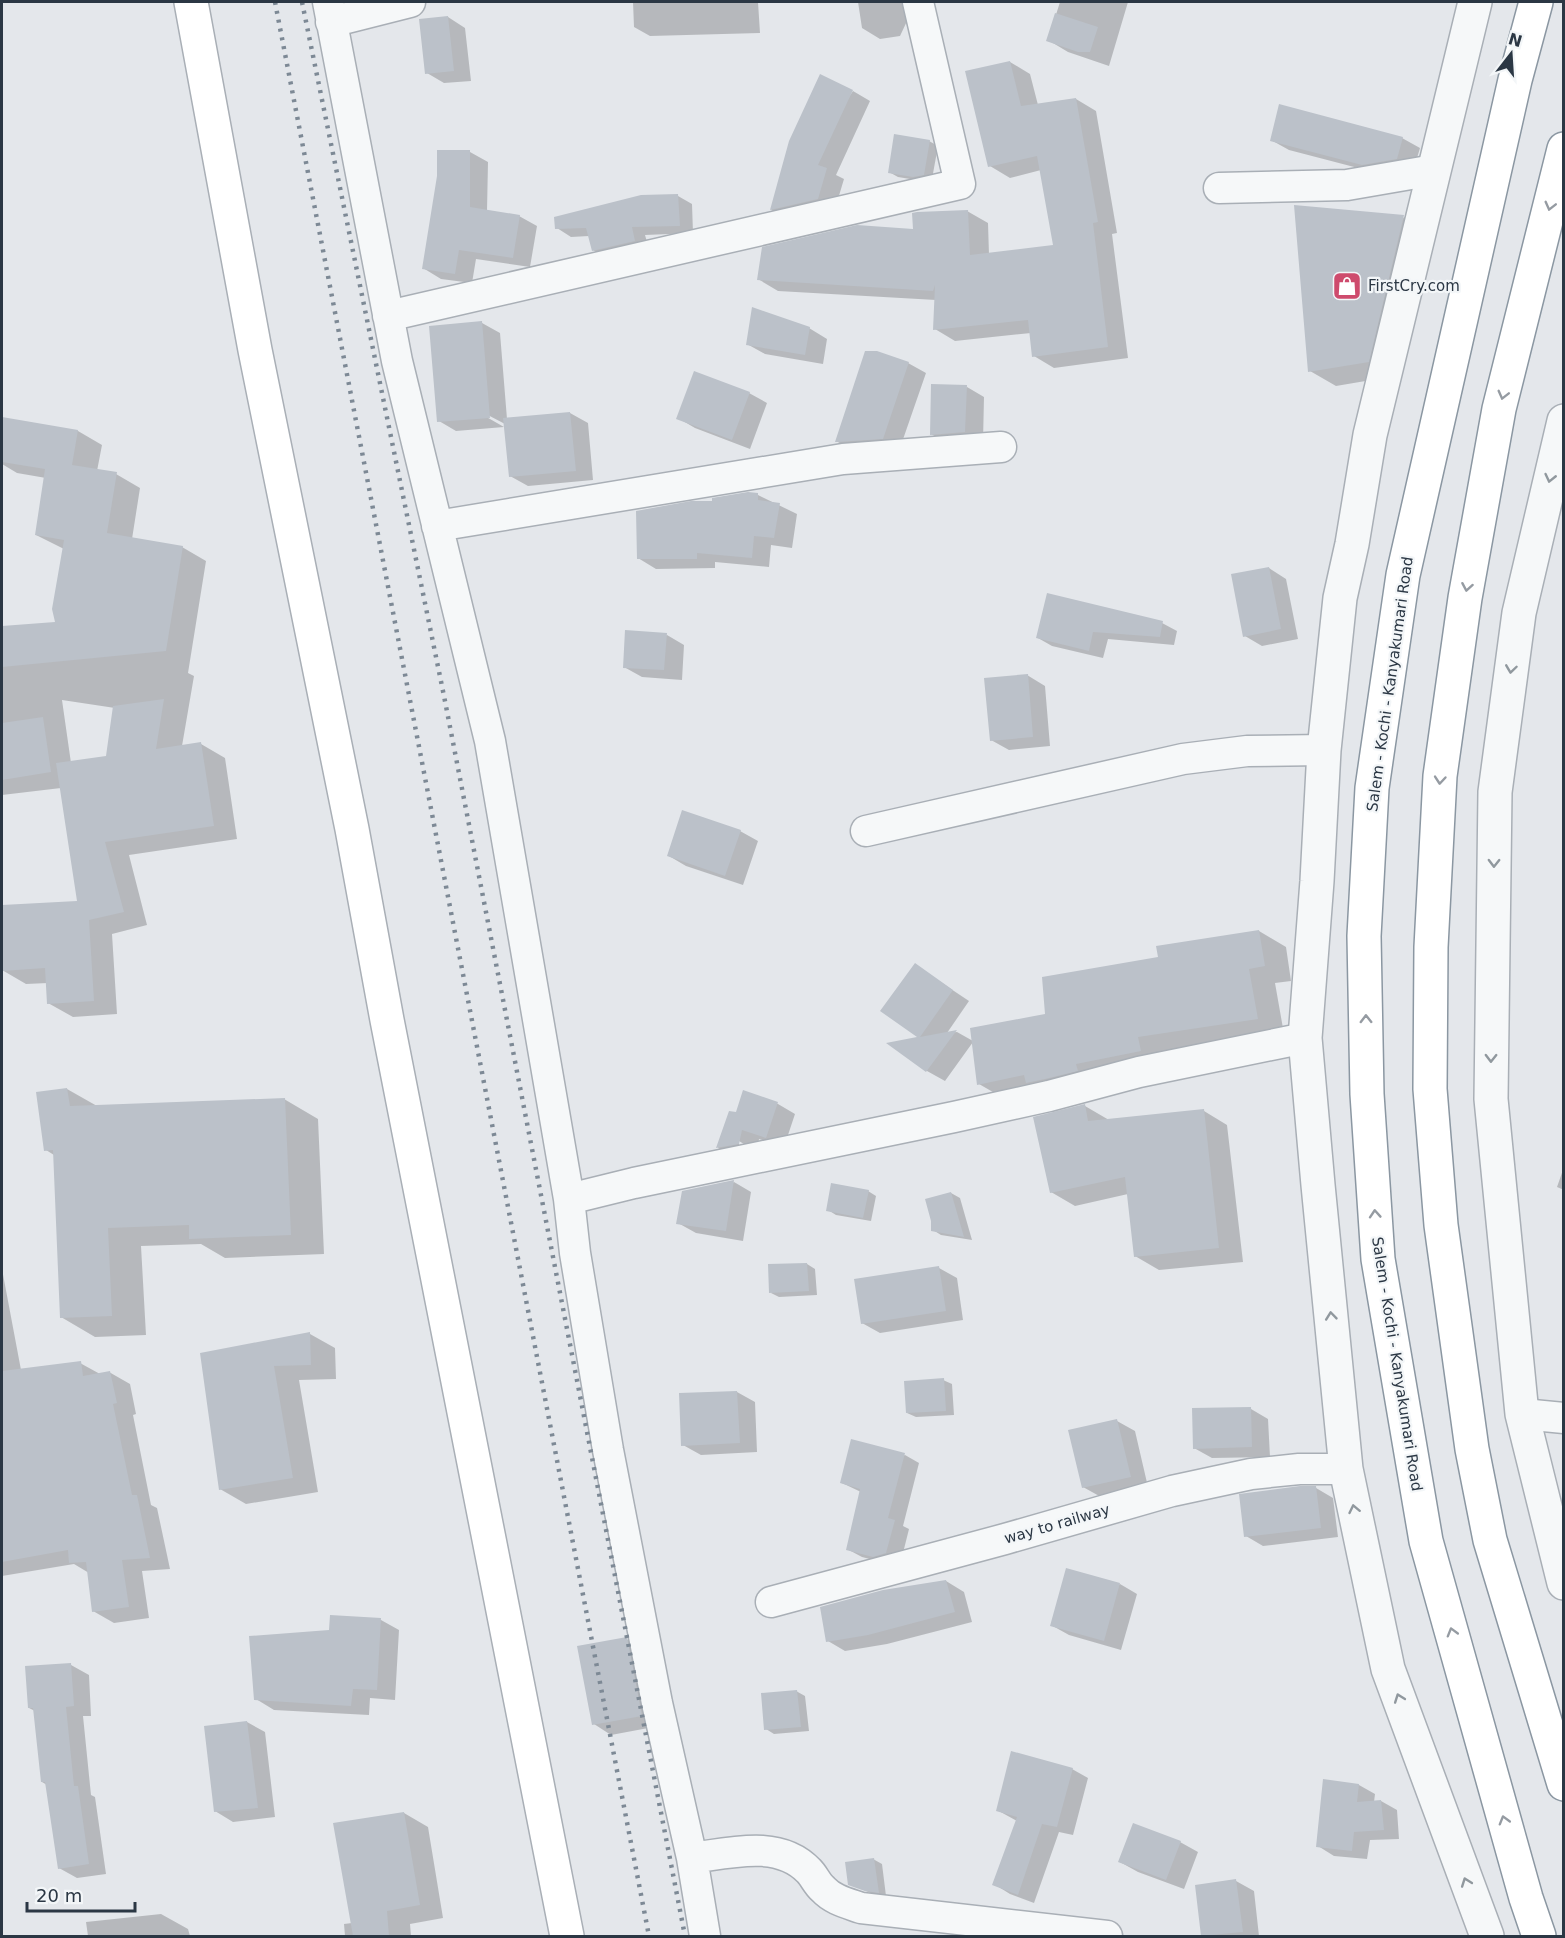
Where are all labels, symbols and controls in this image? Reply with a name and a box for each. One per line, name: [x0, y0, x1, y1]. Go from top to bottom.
north arrow: [1481, 24, 1541, 84]
text: N: [1506, 29, 1524, 51]
one-way arrow: [1544, 201, 1557, 211]
shop icon: FirstCry.com: [1331, 270, 1363, 302]
place label: FirstCry.com: [1368, 277, 1460, 295]
one-way arrow: [1497, 390, 1510, 400]
one-way arrow: [1545, 473, 1558, 483]
street label: Salem - Kochi - Kanyakumari Road: [1363, 555, 1417, 813]
one-way arrow: [1461, 581, 1474, 591]
one-way arrow: [1506, 665, 1518, 674]
one-way arrow: [1434, 775, 1447, 784]
one-way arrow: [1488, 859, 1500, 868]
one-way arrow: [1359, 1015, 1372, 1024]
one-way arrow: [1485, 1053, 1497, 1062]
one-way arrow: [1369, 1209, 1382, 1218]
street label: Salem - Kochi - Kanyakumari Road: [1368, 1235, 1426, 1493]
one-way arrow: [1325, 1311, 1338, 1320]
street label: way to railway: [1002, 1500, 1112, 1548]
one-way arrow: [1349, 1504, 1362, 1514]
one-way arrow: [1447, 1627, 1459, 1638]
one-way arrow: [1394, 1694, 1407, 1704]
one-way arrow: [1499, 1815, 1511, 1826]
scale bar: [27, 1875, 135, 1913]
one-way arrow: [1461, 1877, 1474, 1887]
text: 20 m: [36, 1885, 82, 1906]

